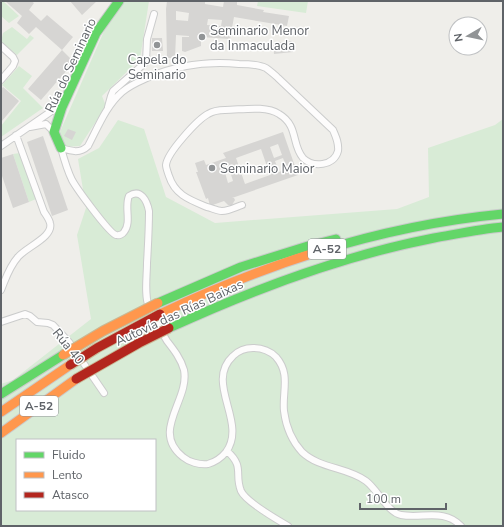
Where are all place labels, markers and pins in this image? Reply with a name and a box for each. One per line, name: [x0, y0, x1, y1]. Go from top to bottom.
place label: Seminario Menor da Inmaculada: [210, 22, 309, 55]
marker: Seminario Menor da Inmaculada: [197, 32, 207, 42]
marker: Capela do Seminario: [152, 40, 162, 50]
place label: Capela do Seminario: [128, 51, 186, 84]
place label: Seminario Maior: [220, 160, 315, 178]
marker: Seminario Maior: [207, 163, 217, 173]

